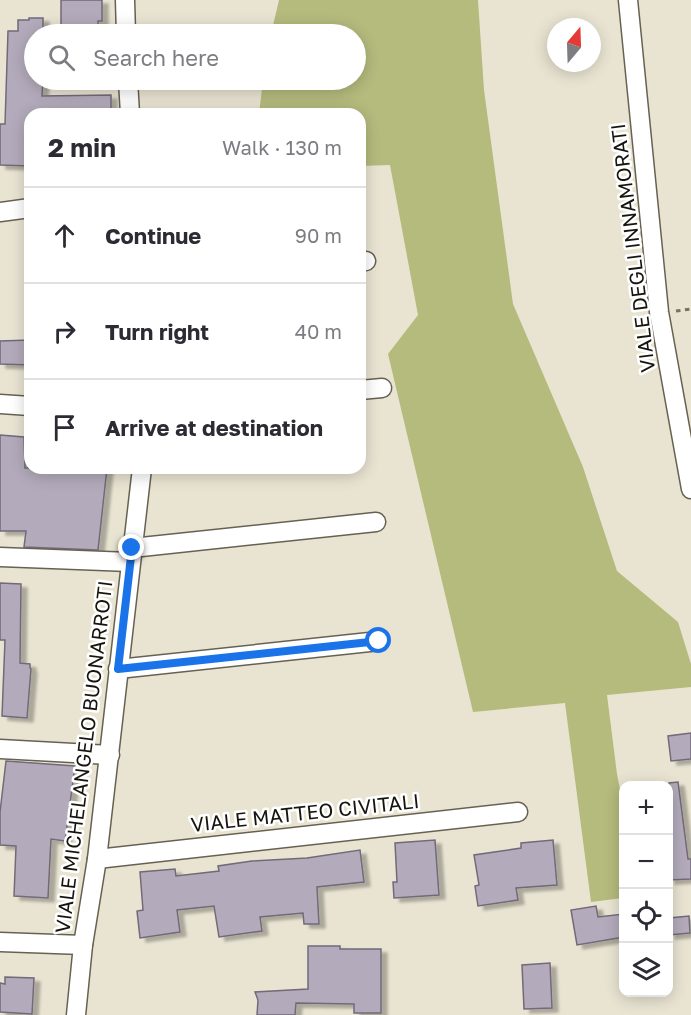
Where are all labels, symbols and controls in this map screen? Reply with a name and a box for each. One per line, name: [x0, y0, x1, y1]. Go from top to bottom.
north arrow: [547, 18, 601, 72]
search box: [24, 24, 366, 90]
icon: search: [45, 41, 78, 74]
text: Search here: [93, 44, 219, 71]
street label: VIALE DEGLI INNAMORATI: [605, 122, 659, 374]
text: 2 min: [48, 132, 116, 163]
text: Walk · 130 m: [222, 135, 342, 159]
icon: ahead: [48, 219, 81, 252]
text: Continue: [105, 222, 201, 249]
text: 90 m: [295, 223, 342, 247]
icon: right: [48, 315, 81, 348]
text: Turn right: [105, 318, 209, 345]
text: 40 m: [295, 319, 342, 343]
icon: arrive: [48, 411, 81, 444]
text: Arrive at destination: [105, 414, 323, 441]
route end: [118, 534, 144, 560]
street label: VIALE MICHELANGELO BUONARROTI: [49, 579, 117, 935]
route start: [365, 627, 391, 653]
map controls: [619, 781, 673, 997]
button: +: [619, 781, 673, 835]
street label: VIALE MATTEO CIVITALI: [189, 788, 420, 836]
button: −: [619, 835, 673, 889]
button: locate: [619, 889, 673, 943]
button: layers: [619, 943, 673, 997]

